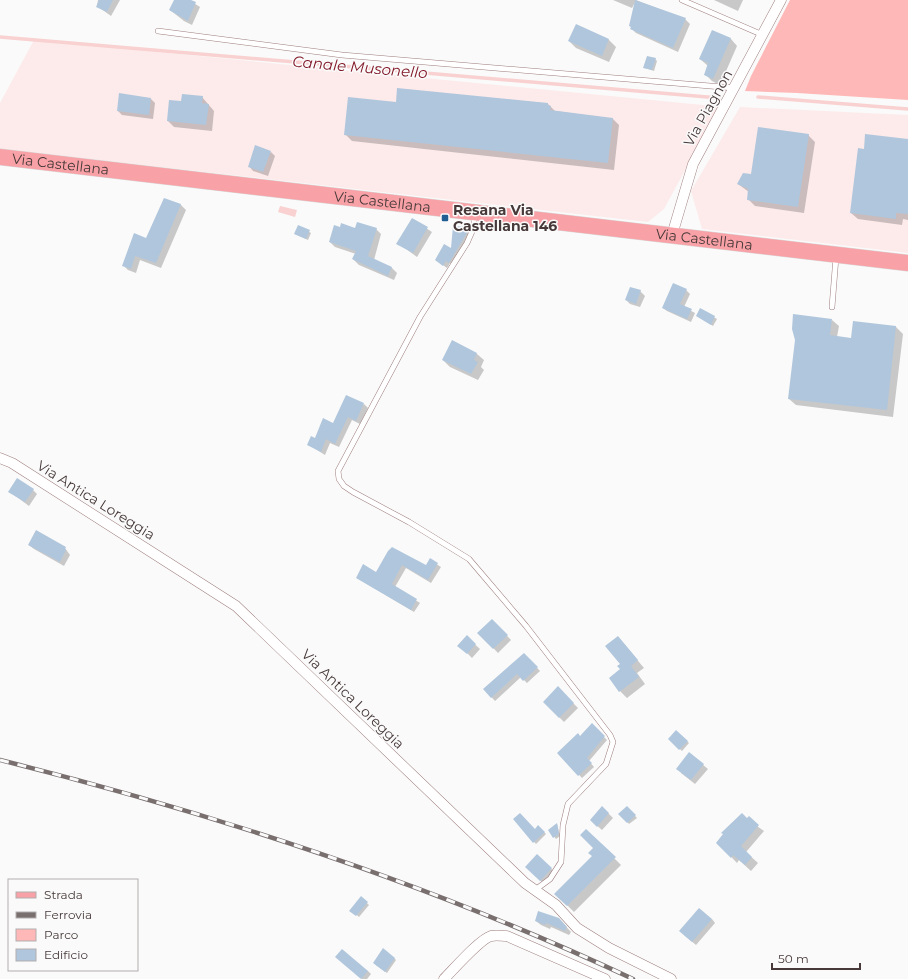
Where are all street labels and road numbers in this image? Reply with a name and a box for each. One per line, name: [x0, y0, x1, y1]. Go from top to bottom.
street label: Via Piagnon: [680, 67, 736, 149]
street label: Via Castellana: [11, 149, 110, 179]
street label: Via Castellana: [333, 187, 432, 216]
street label: Via Castellana: [655, 225, 754, 254]
street label: Via Antica Loreggia: [34, 456, 158, 544]
street label: Via Antica Loreggia: [298, 645, 408, 753]

